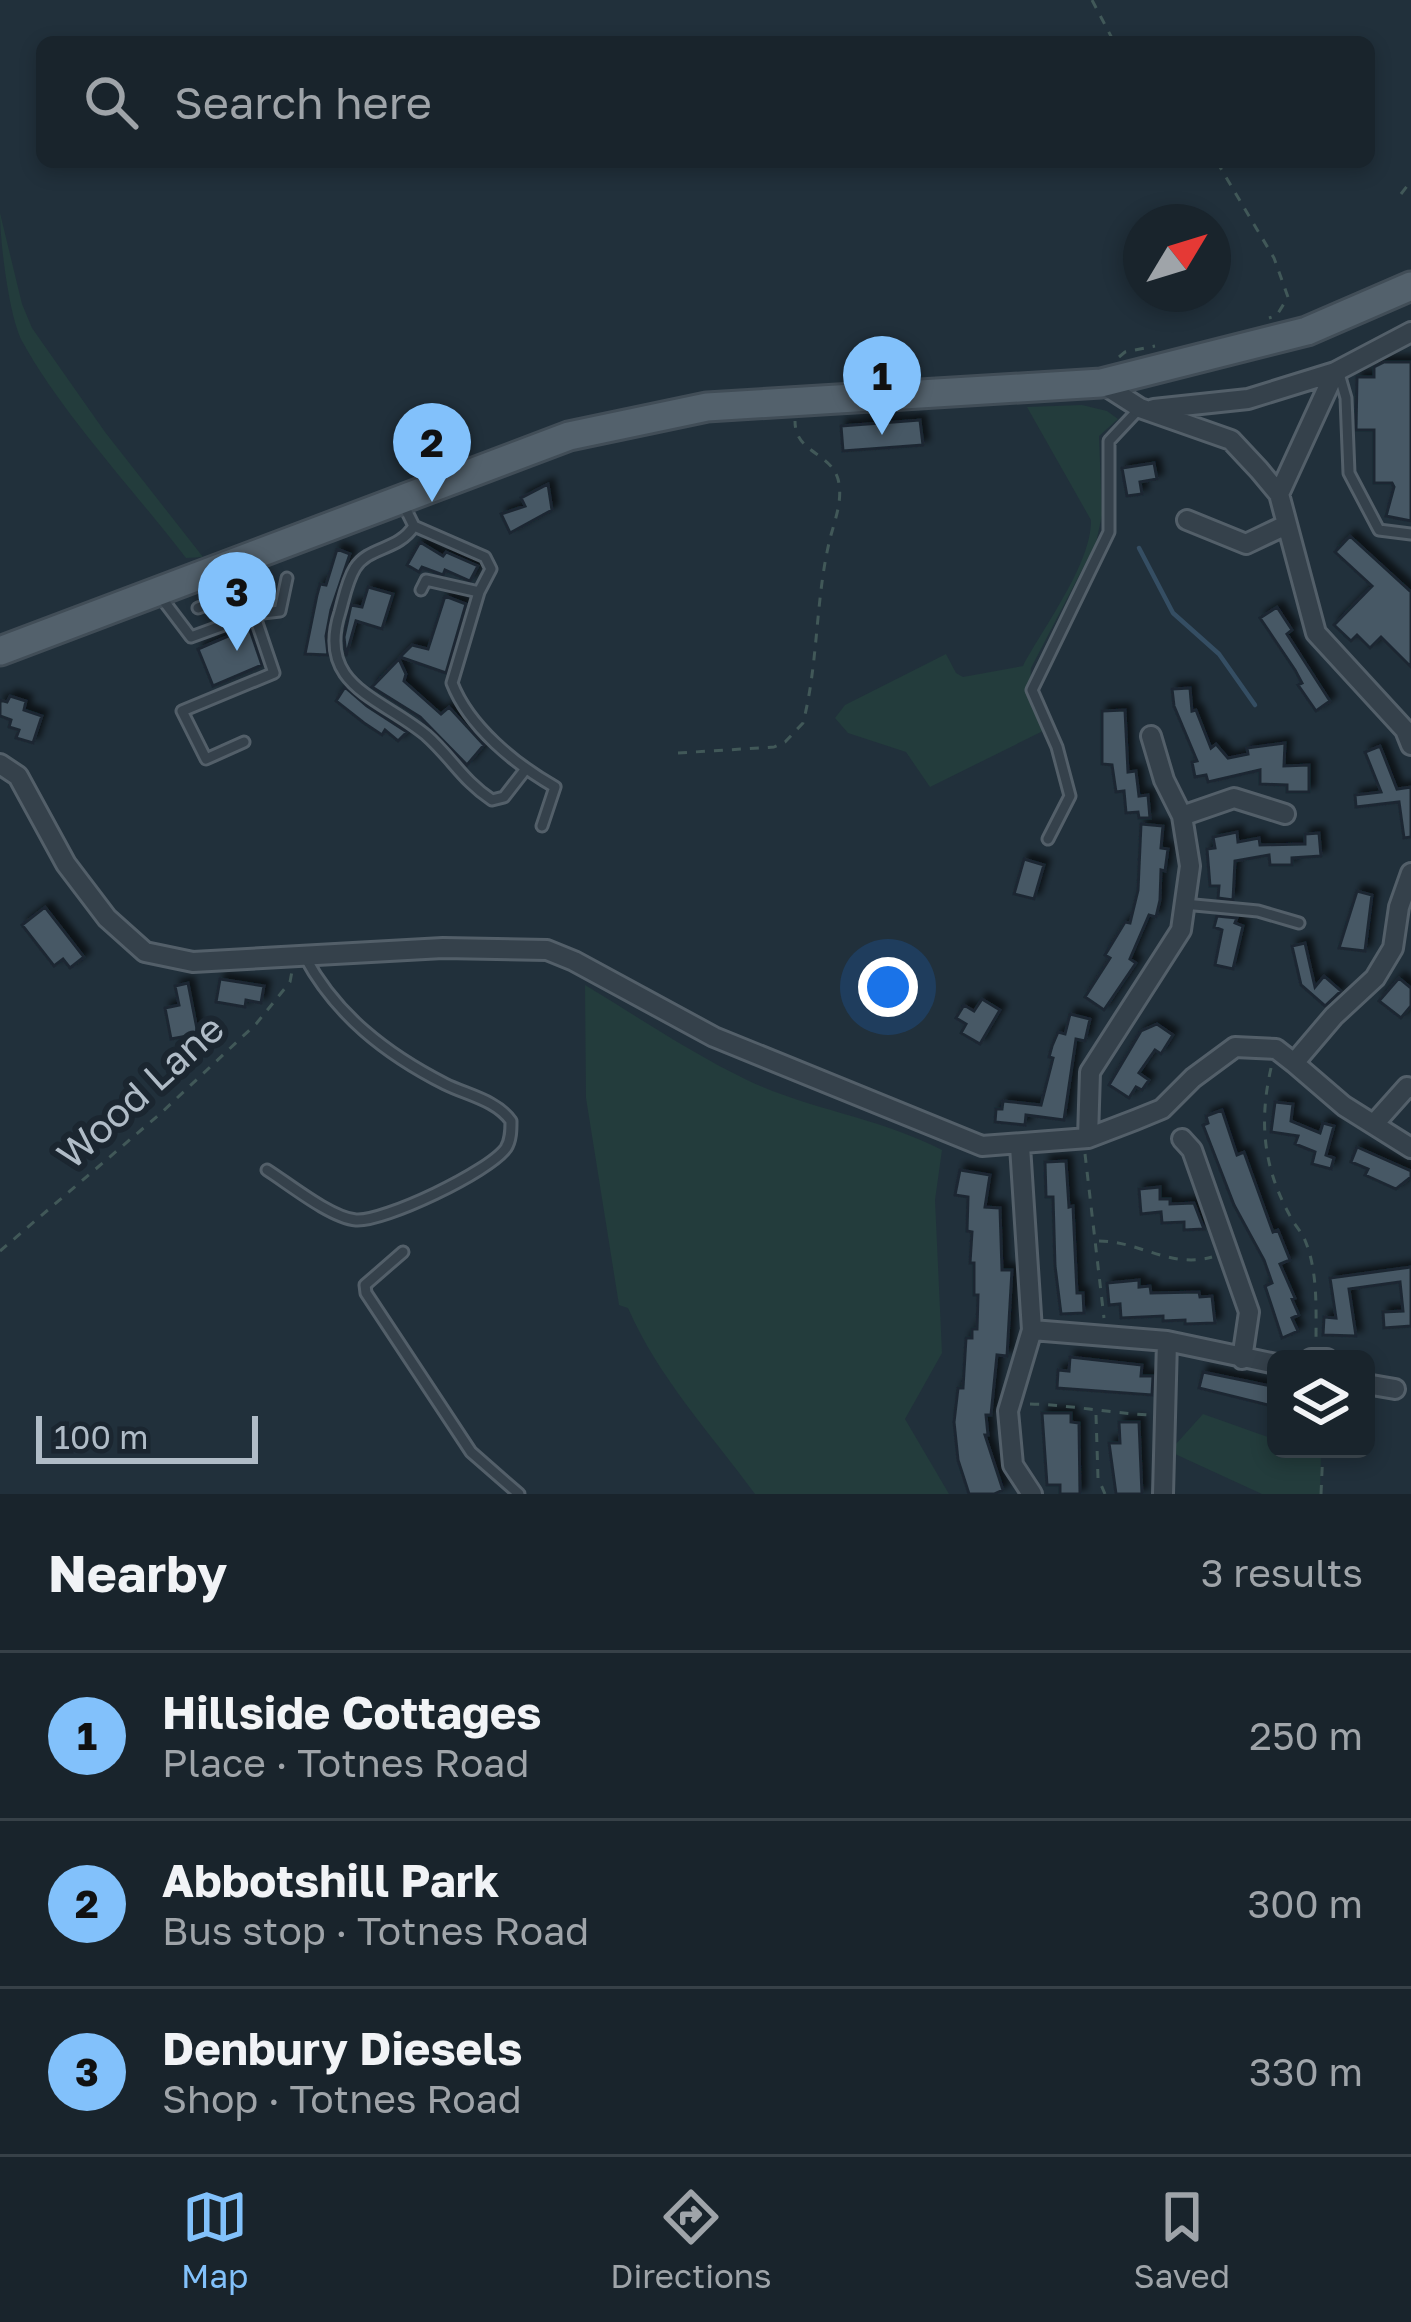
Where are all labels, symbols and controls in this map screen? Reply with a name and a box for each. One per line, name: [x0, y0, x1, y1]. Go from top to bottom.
search box: [36, 36, 1375, 168]
icon: search: [78, 69, 144, 135]
text: Search here: [174, 75, 432, 129]
north arrow: [1123, 204, 1231, 312]
pin: 1: [843, 336, 921, 435]
pin: 2: [393, 403, 471, 502]
pin: 3: [198, 552, 276, 651]
your location: [858, 957, 918, 1017]
street label: Wood Lane: [47, 1004, 233, 1178]
map controls: [1267, 1350, 1375, 1458]
button: layers: [1267, 1350, 1375, 1458]
scale bar: [36, 1410, 258, 1463]
text: 100 m: [54, 1417, 148, 1456]
text: Nearby: [48, 1542, 227, 1603]
text: 3 results: [1201, 1549, 1363, 1596]
text: Hillside Cottages: [162, 1685, 542, 1739]
text: 1: [77, 1712, 97, 1759]
text: 250 m: [1249, 1712, 1363, 1759]
text: Place · Totnes Road: [162, 1739, 529, 1786]
text: Abbotshill Park: [162, 1853, 499, 1907]
text: 2: [75, 1880, 99, 1927]
text: 300 m: [1248, 1880, 1363, 1927]
text: Bus stop · Totnes Road: [162, 1907, 589, 1954]
text: Denbury Diesels: [162, 2021, 522, 2075]
text: 3: [75, 2048, 99, 2095]
text: 330 m: [1249, 2048, 1363, 2095]
text: Shop · Totnes Road: [162, 2075, 522, 2122]
tab: Map: [181, 2184, 248, 2295]
tab: Directions: [610, 2184, 772, 2295]
tab: Saved: [1134, 2184, 1230, 2295]

